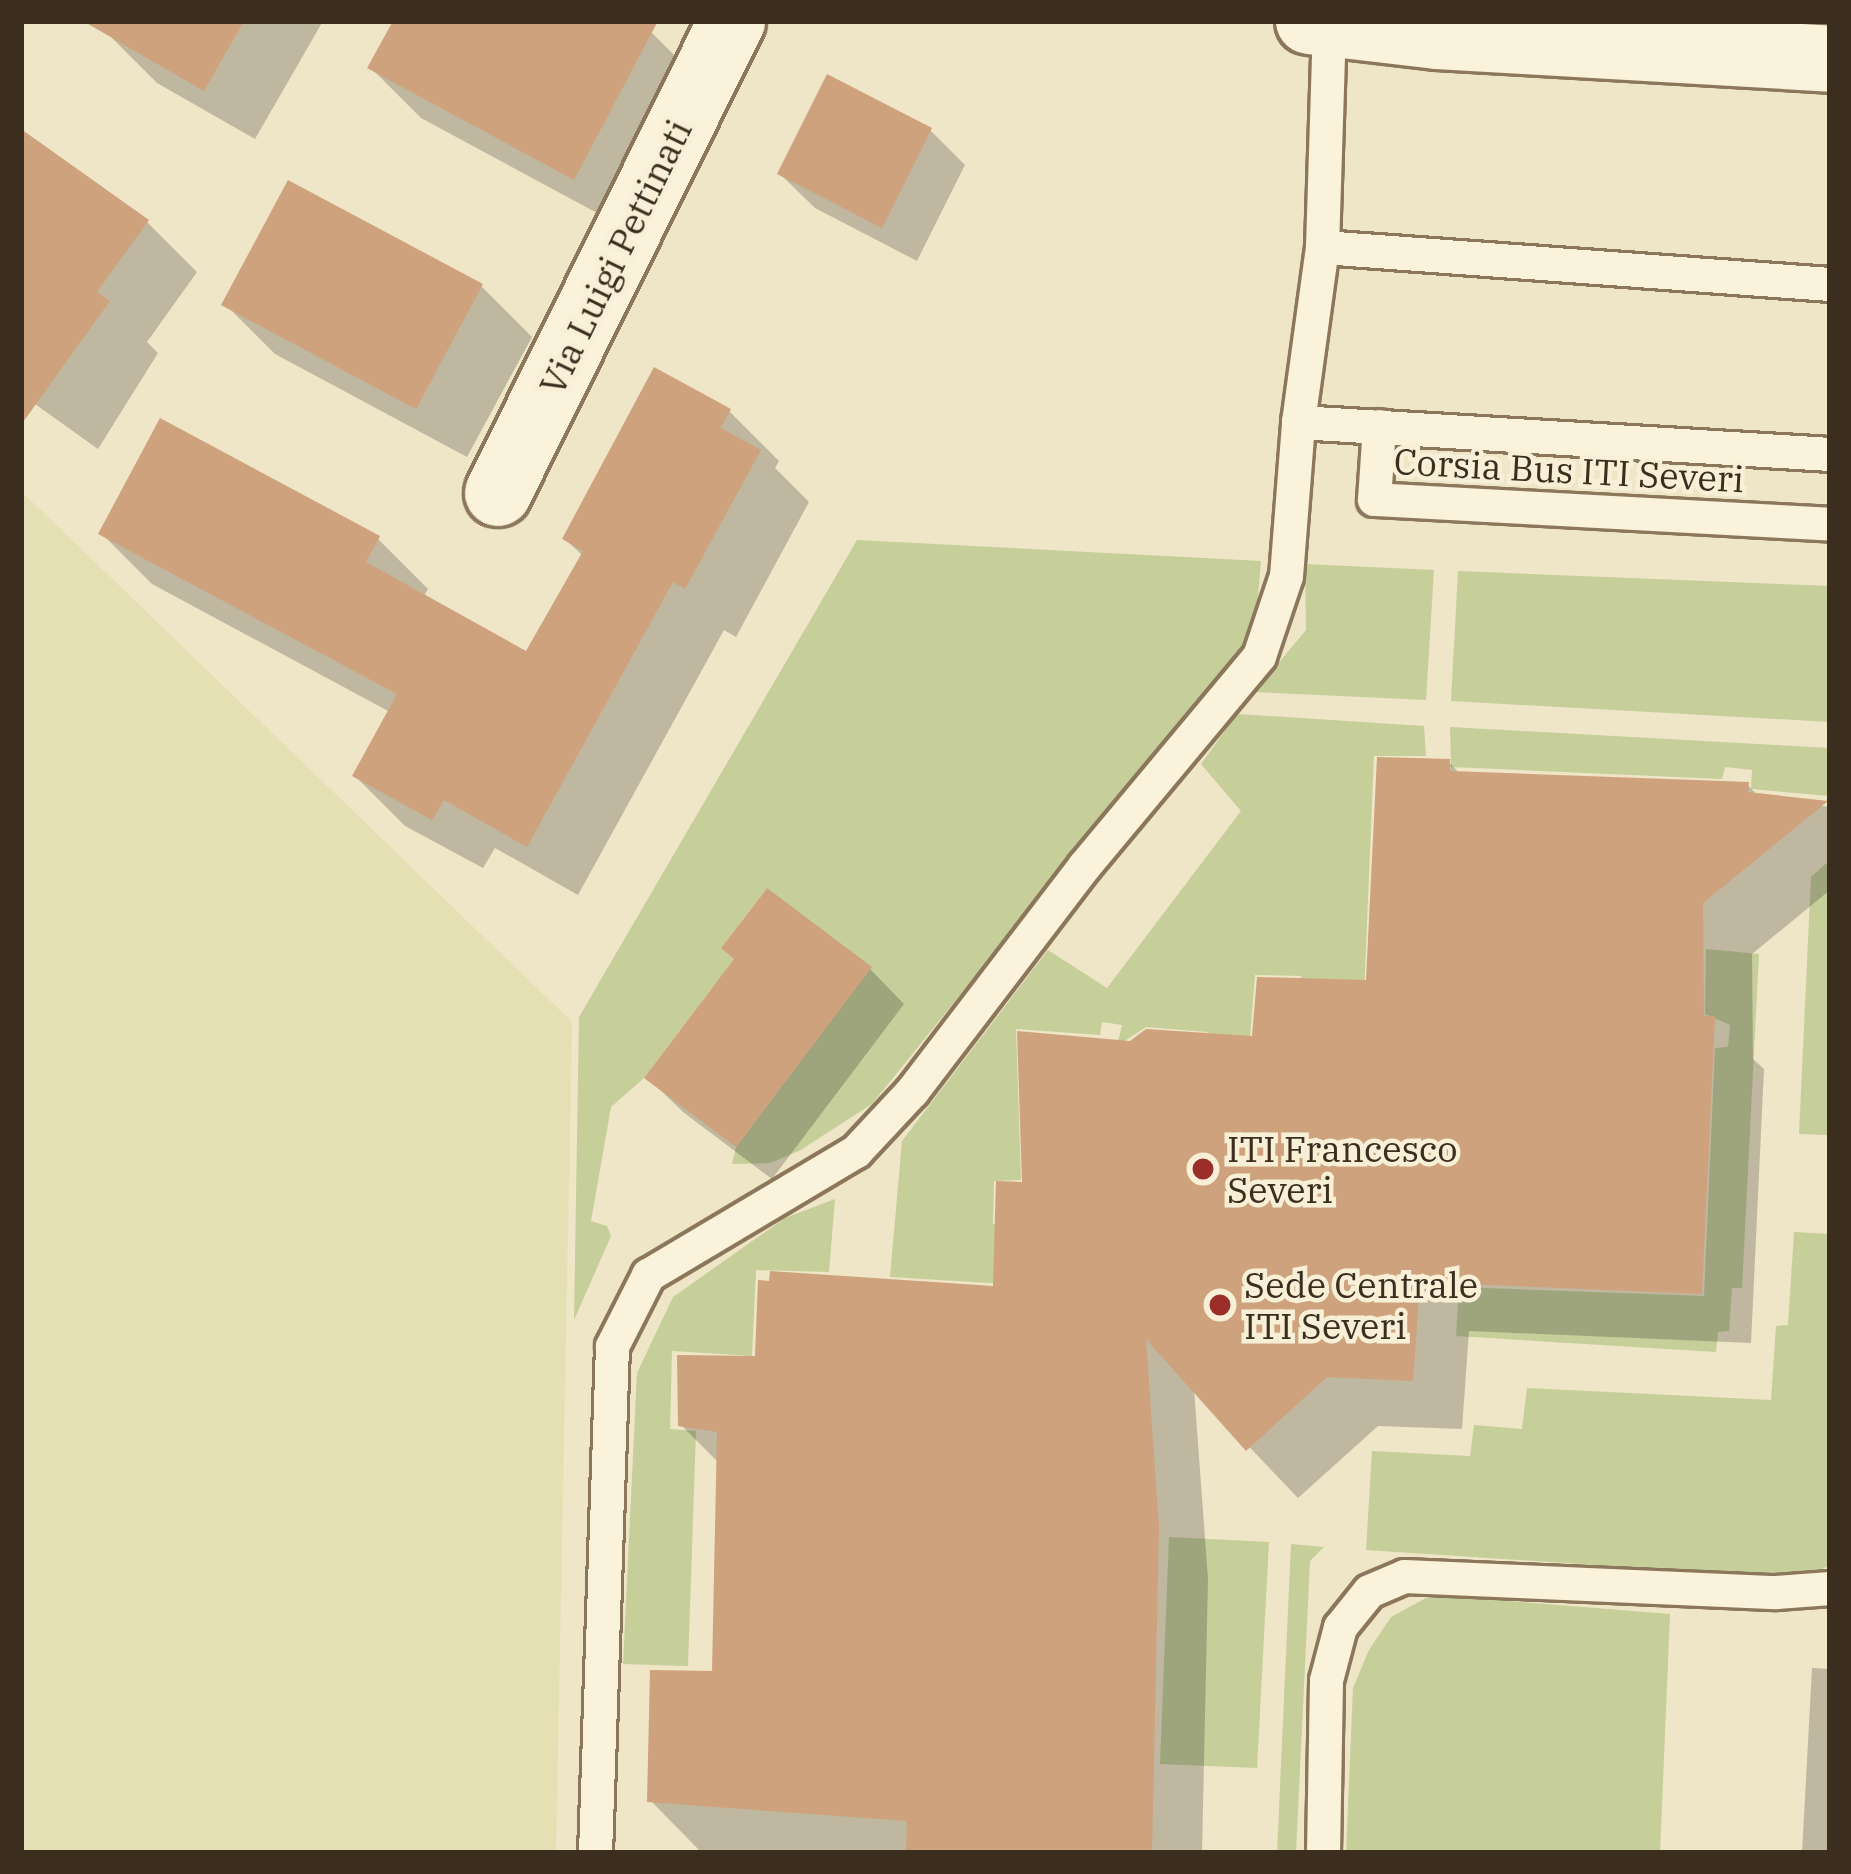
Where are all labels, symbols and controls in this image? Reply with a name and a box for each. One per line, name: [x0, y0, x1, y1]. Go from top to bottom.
street label: Via Luigi Pettinati: [530, 113, 700, 401]
street label: Corsia Bus ITI Severi: [1393, 439, 1745, 501]
place label: ITI Francesco Severi: [1227, 1126, 1458, 1211]
marker: ITI Francesco Severi: [1190, 1156, 1216, 1182]
place label: Sede Centrale ITI Severi: [1244, 1262, 1478, 1347]
marker: Sede Centrale ITI Severi: [1207, 1292, 1233, 1318]

